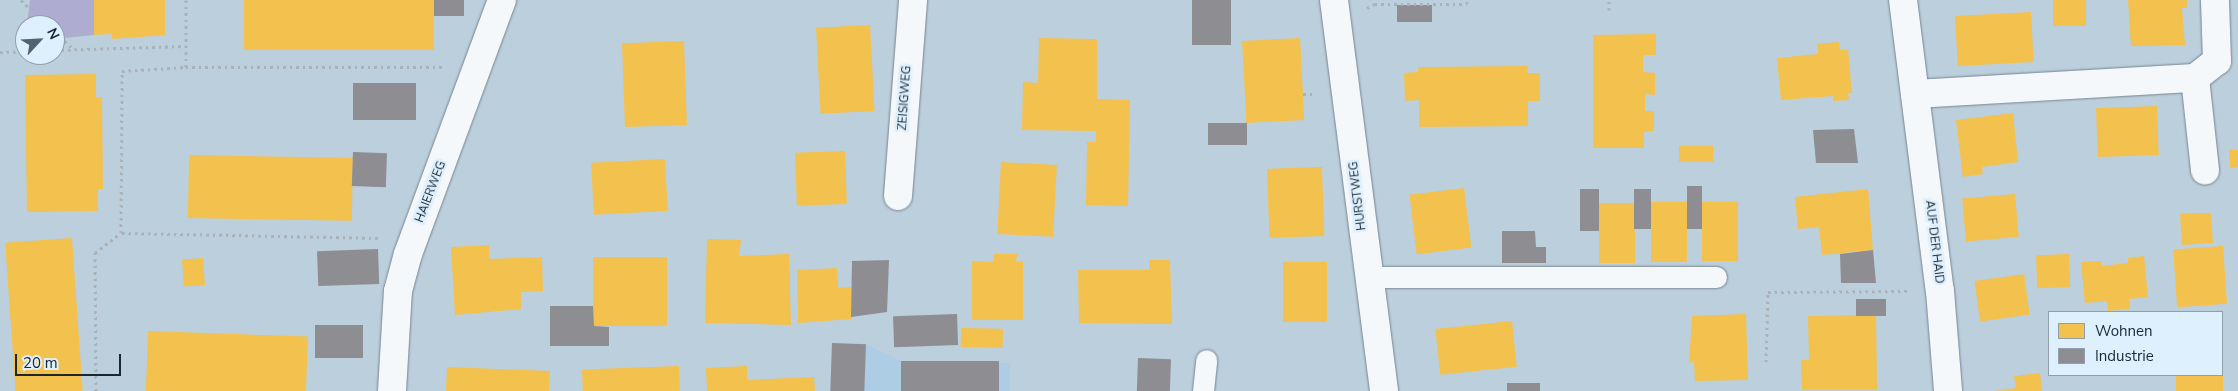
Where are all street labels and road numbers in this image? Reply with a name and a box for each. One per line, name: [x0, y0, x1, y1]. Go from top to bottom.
street label: ZEISIGWEG: [896, 65, 914, 131]
street label: HAIERWEG: [413, 159, 449, 225]
street label: HURSTWEG: [1347, 161, 1369, 231]
street label: AUF DER HAID: [1922, 199, 1946, 285]

